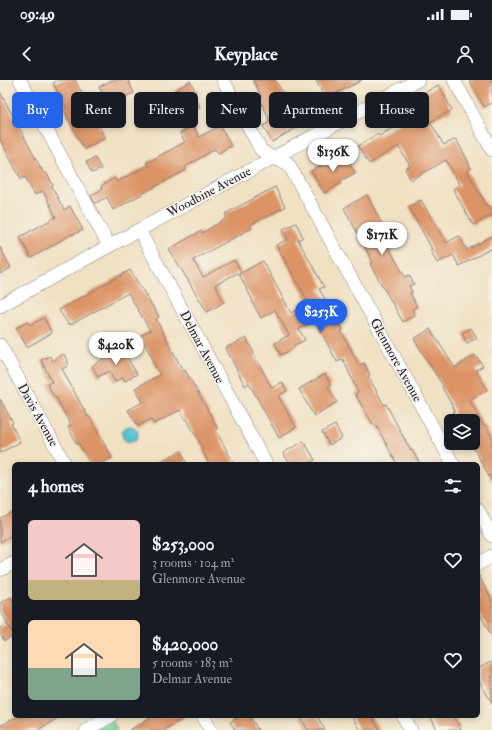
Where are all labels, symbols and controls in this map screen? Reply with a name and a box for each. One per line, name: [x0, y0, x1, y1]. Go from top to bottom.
text: 09:49: [20, 5, 55, 24]
icon: back: [16, 43, 38, 65]
text: Keyplace: [214, 43, 278, 66]
icon: person: [454, 43, 476, 65]
chip: Buy: [12, 92, 63, 128]
chip: Rent: [71, 92, 126, 128]
chip: Filters: [134, 92, 198, 128]
chip: New: [206, 92, 261, 128]
chip: Apartment: [269, 92, 357, 128]
chip: House: [365, 92, 429, 128]
pin: $136K: [305, 139, 361, 173]
text: $136K: [317, 144, 349, 160]
street label: Woodbine Avenue: [163, 163, 254, 221]
pin: $171K: [354, 222, 410, 256]
text: $171K: [366, 227, 398, 243]
pin: $253K: [293, 299, 349, 333]
text: $253K: [304, 304, 338, 320]
street label: Delmar Avenue: [176, 308, 228, 387]
street label: Glenmore Avenue: [366, 315, 426, 405]
pin: $420K: [88, 332, 144, 366]
text: $420K: [98, 337, 134, 353]
street label: Davis Avenue: [14, 381, 62, 450]
map controls: [444, 414, 480, 450]
button: layers: [444, 414, 480, 450]
icon: filters: [442, 475, 464, 497]
text: 4 homes: [28, 476, 84, 497]
text: $253,000: [152, 534, 214, 555]
icon: home: [60, 536, 108, 584]
icon: heart: [442, 549, 464, 571]
text: 3 rooms · 104 m²: [152, 555, 234, 571]
text: Glenmore Avenue: [152, 571, 245, 587]
text: $420,000: [152, 634, 218, 655]
icon: home: [60, 636, 108, 684]
icon: heart: [442, 649, 464, 671]
text: 5 rooms · 183 m²: [152, 655, 233, 671]
text: Delmar Avenue: [152, 671, 232, 687]

